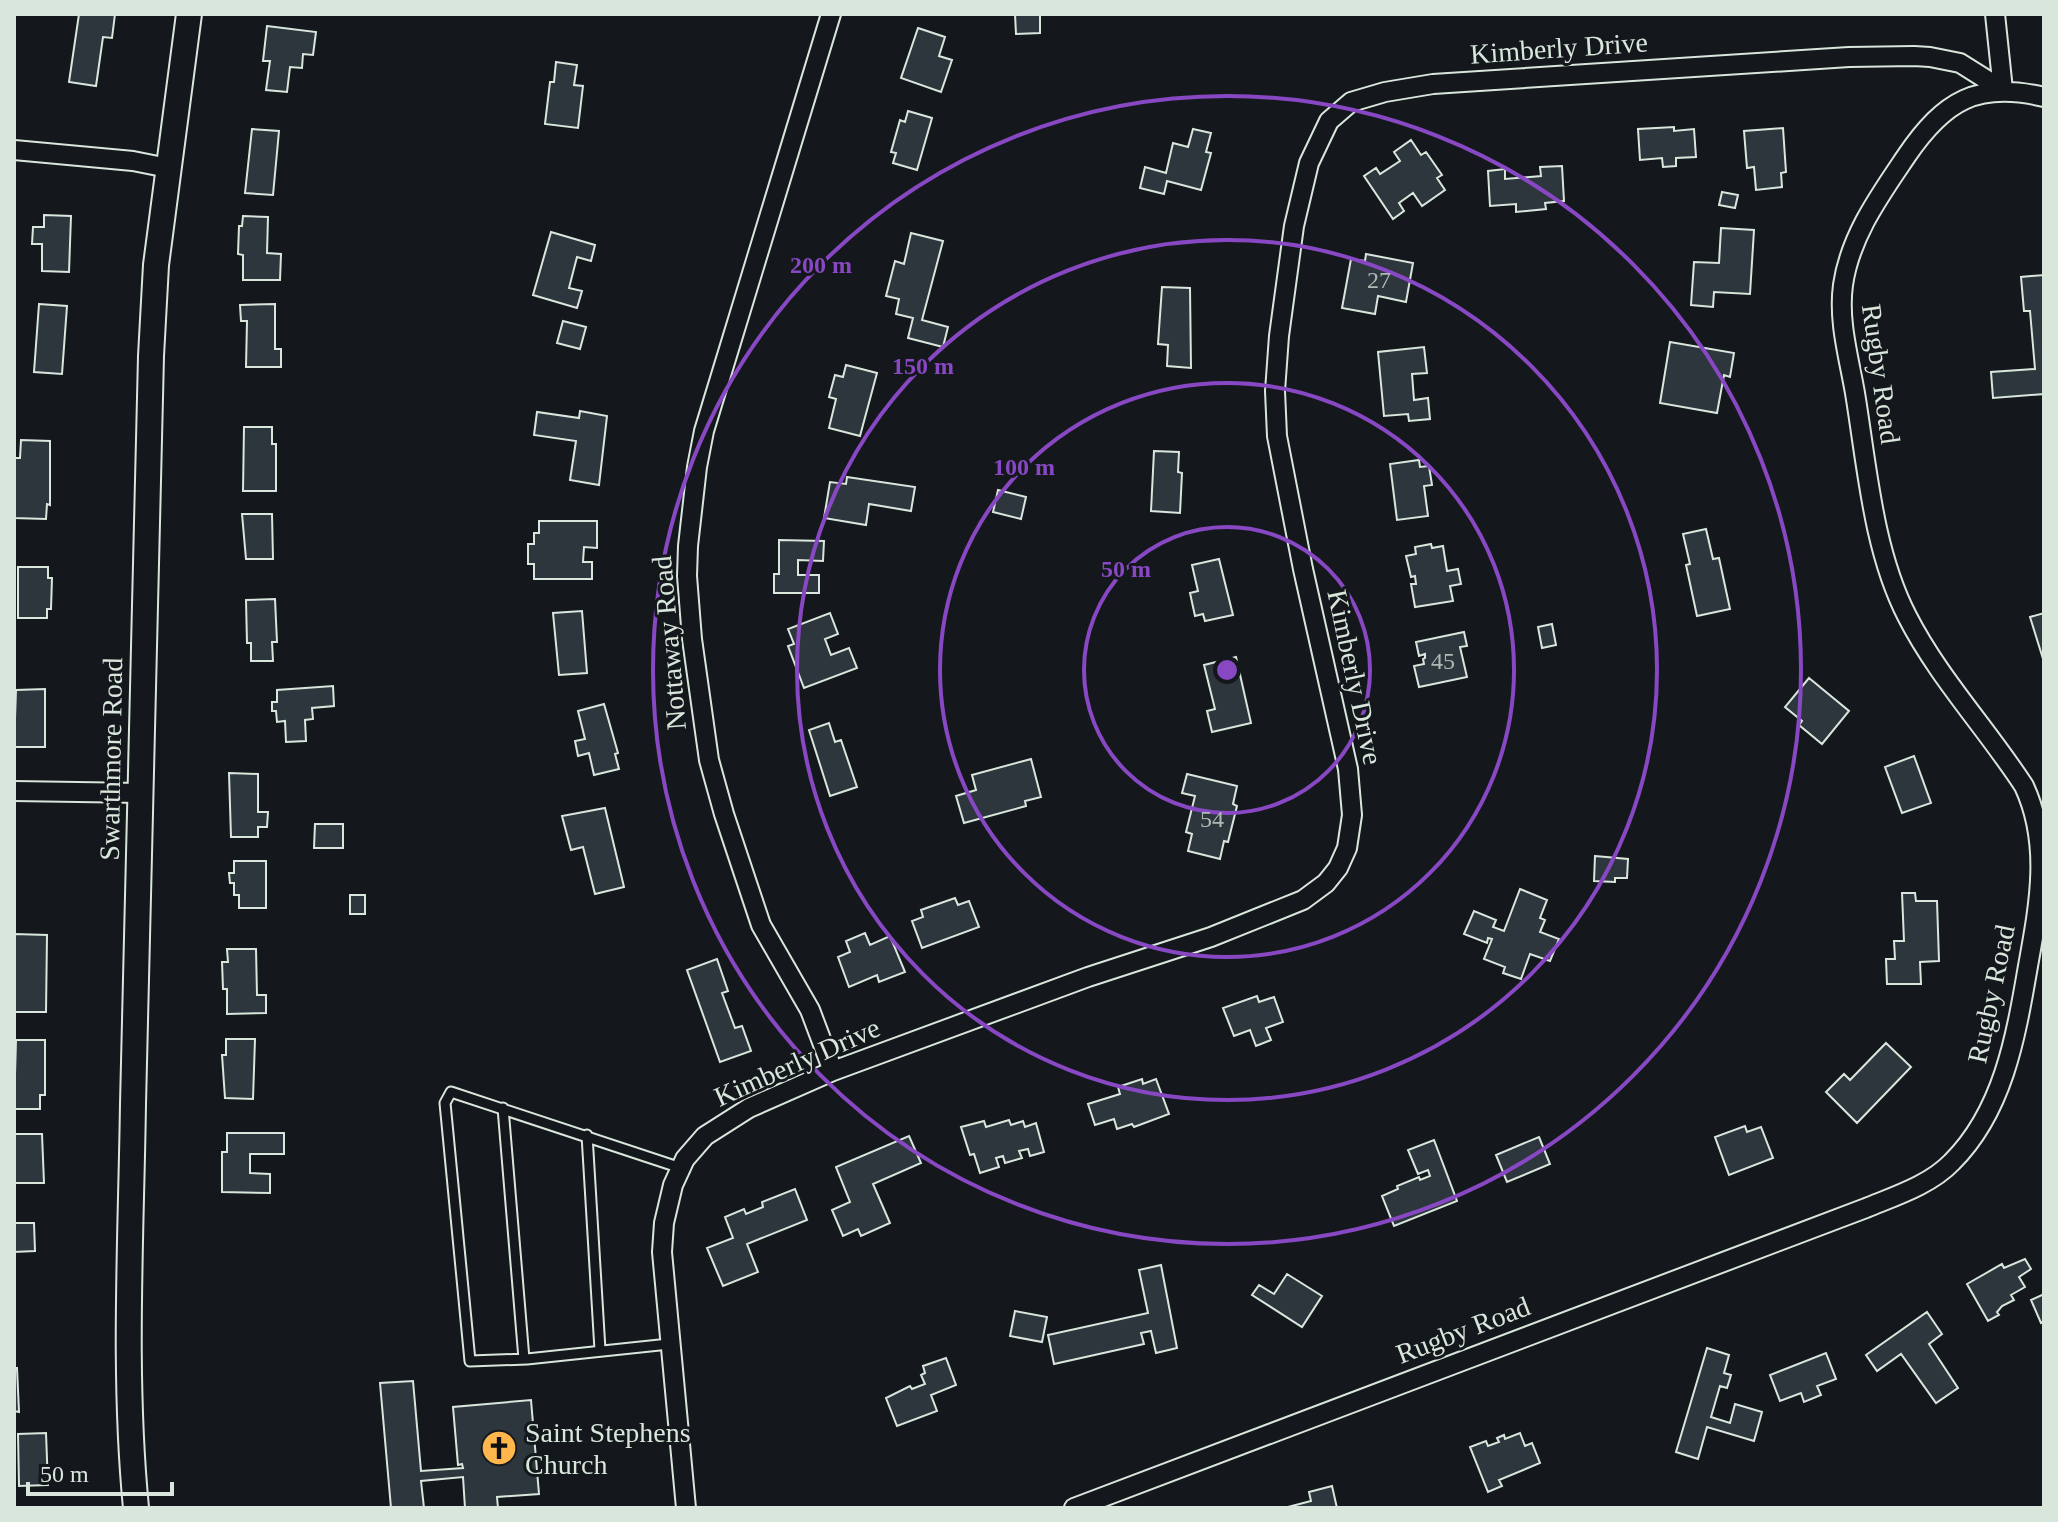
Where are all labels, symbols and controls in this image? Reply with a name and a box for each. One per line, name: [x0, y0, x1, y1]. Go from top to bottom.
street label: Kimberly Drive: [1469, 26, 1649, 70]
text: 200 m: [790, 252, 852, 278]
house number: 27: [1367, 267, 1391, 293]
street label: Rugby Road: [1856, 302, 1906, 446]
text: 150 m: [892, 353, 954, 379]
text: 100 m: [993, 454, 1055, 480]
street label: Nottaway Road: [646, 554, 692, 732]
text: 50 m: [1101, 556, 1151, 582]
street label: Kimberly Drive: [1321, 587, 1389, 767]
house number: 45: [1431, 648, 1455, 674]
centre of rings: [1213, 656, 1241, 684]
street label: Swarthmore Road: [94, 657, 128, 861]
house number: 54: [1200, 806, 1224, 832]
street label: Rugby Road: [1961, 922, 2021, 1066]
street label: Kimberly Drive: [709, 1012, 885, 1112]
street label: Rugby Road: [1392, 1290, 1534, 1370]
place label: Saint Stephens Church: [525, 1417, 691, 1480]
church icon: Saint Stephens Church: [480, 1429, 518, 1467]
scale bar: [28, 1446, 172, 1496]
text: 50 m: [40, 1461, 89, 1487]

